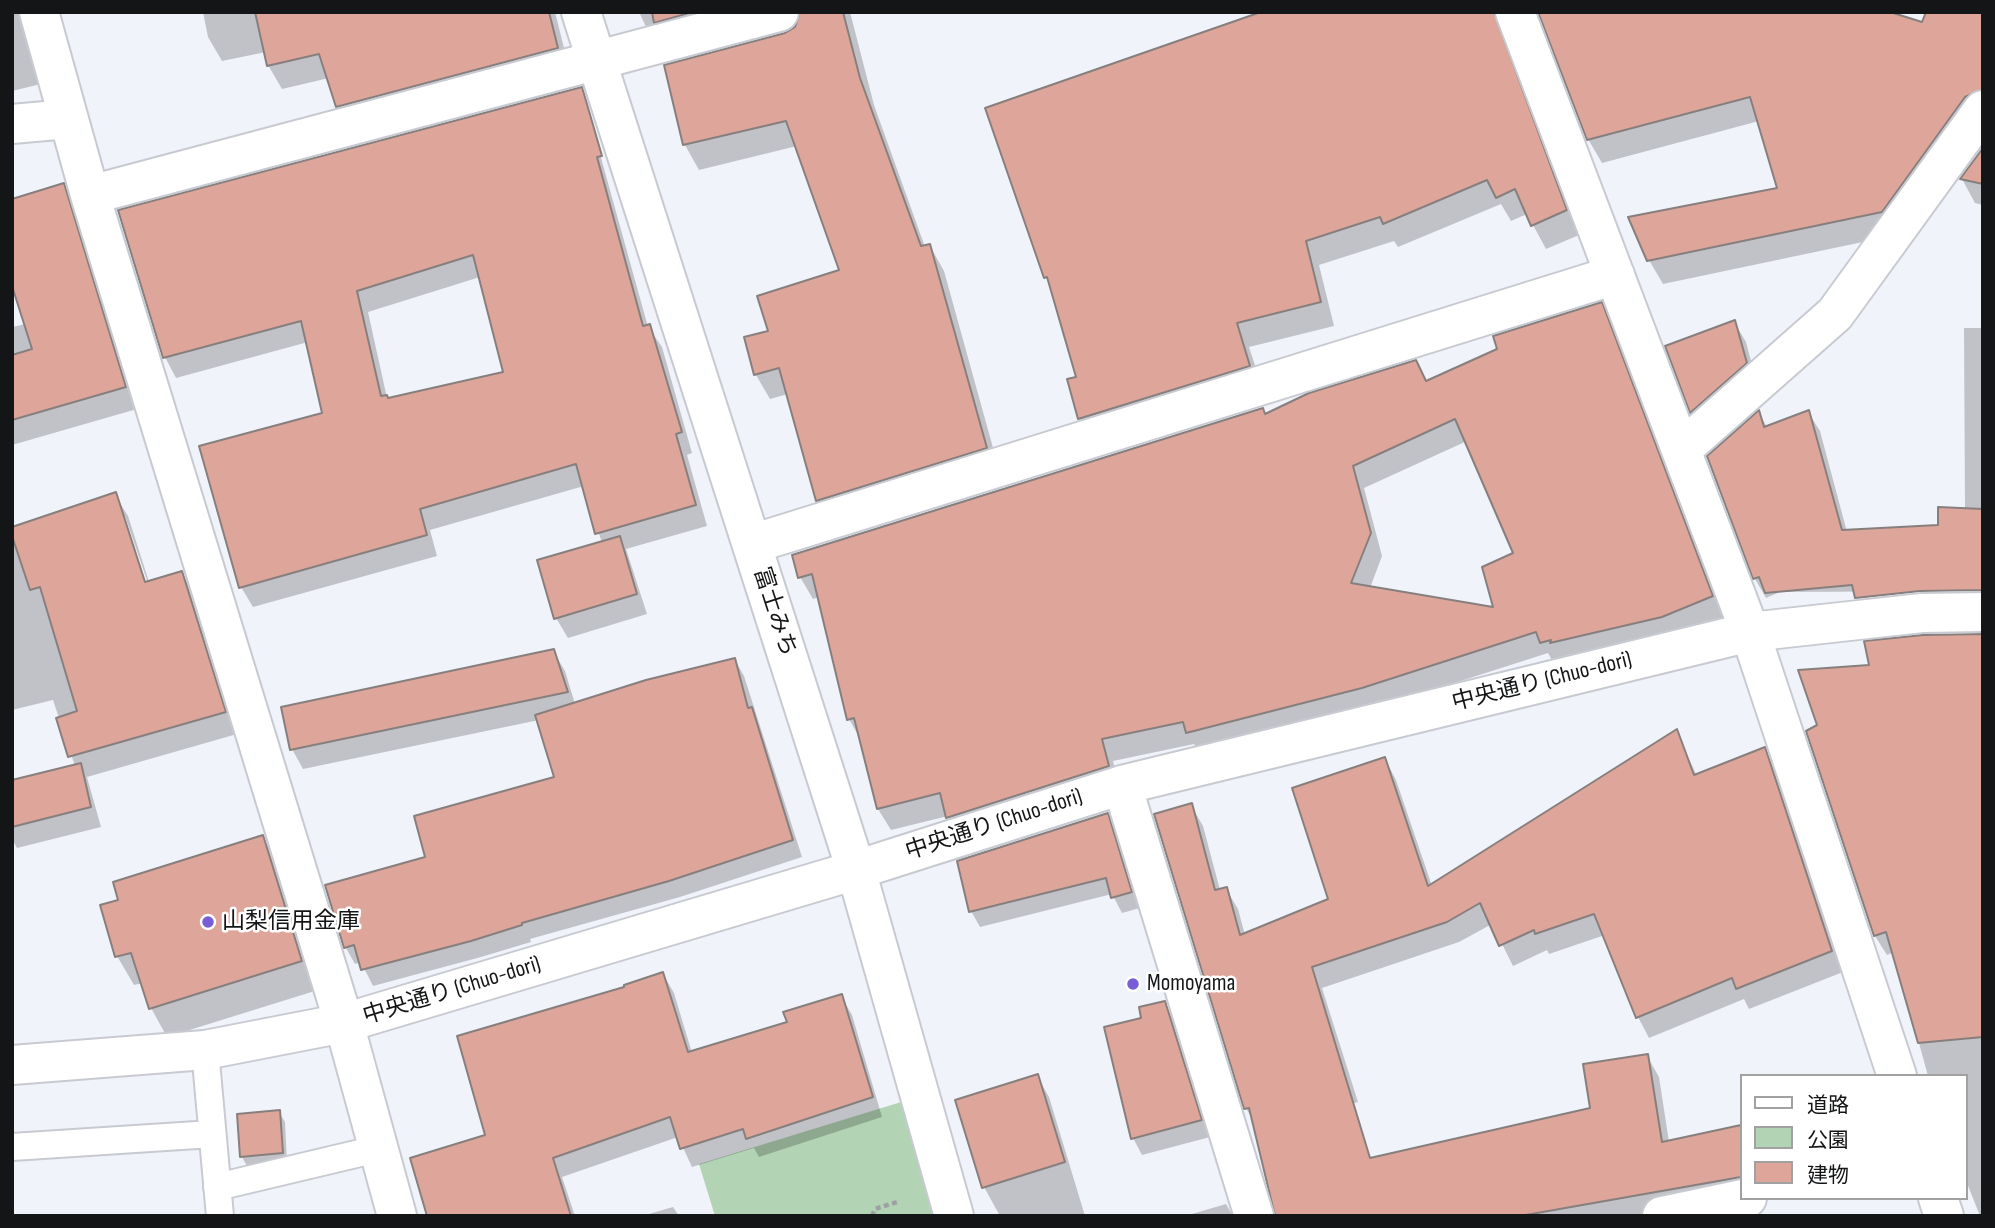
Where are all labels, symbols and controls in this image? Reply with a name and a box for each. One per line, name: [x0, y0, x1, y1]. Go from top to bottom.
street label: 富士みち: [747, 564, 801, 660]
street label: 中央通り (Chuo-dori): [1449, 646, 1635, 718]
street label: 中央通り (Chuo-dori): [902, 783, 1086, 867]
place label: 山梨信用金庫: [222, 908, 360, 936]
marker: 山梨信用金庫: [200, 914, 216, 930]
street label: 中央通り (Chuo-dori): [360, 951, 544, 1031]
place label: Momoyama: [1147, 970, 1235, 998]
marker: Momoyama: [1125, 976, 1141, 992]
legend: [1740, 1074, 1967, 1200]
text: 道路: [1807, 1093, 1849, 1118]
text: 公園: [1807, 1128, 1849, 1153]
text: 建物: [1807, 1163, 1849, 1188]

